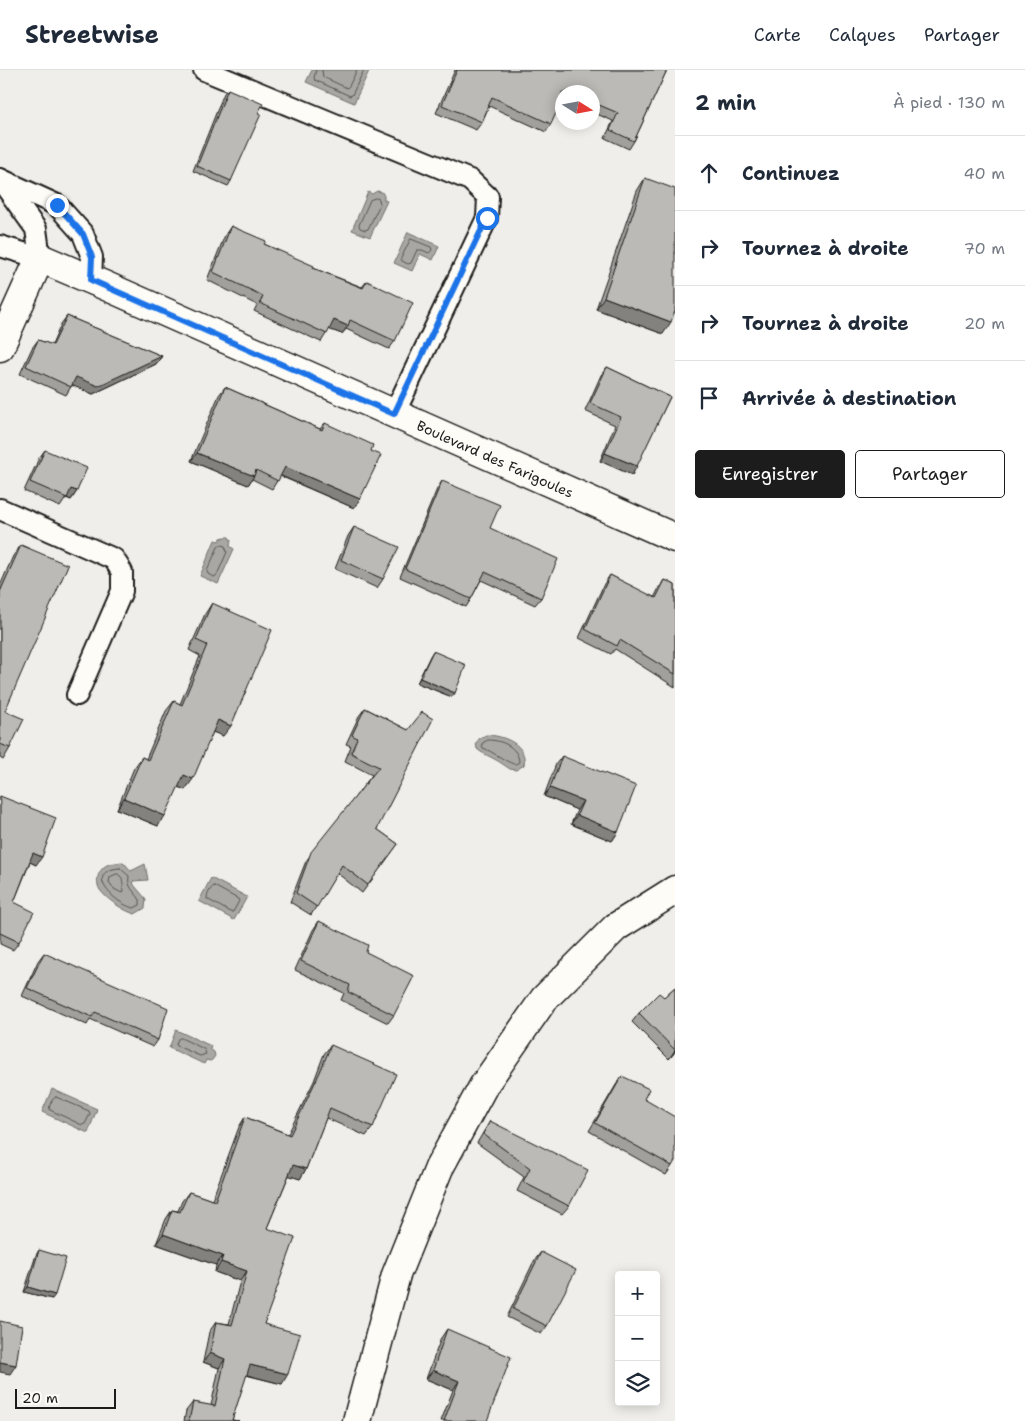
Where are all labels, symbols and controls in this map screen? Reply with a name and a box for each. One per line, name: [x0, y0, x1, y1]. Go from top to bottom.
text: Streetwise: [25, 19, 159, 51]
text: Carte: [754, 23, 801, 47]
text: Calques: [829, 23, 896, 47]
text: Partager: [924, 23, 1000, 47]
north arrow: [555, 85, 600, 130]
text: 2 min: [695, 89, 756, 117]
text: À pied · 130 m: [893, 92, 1005, 113]
icon: ahead: [695, 159, 723, 187]
text: Continuez: [742, 161, 840, 186]
text: 40 m: [963, 163, 1005, 184]
route end: [46, 194, 69, 217]
route start: [476, 207, 499, 230]
icon: right: [695, 234, 723, 262]
text: Tournez à droite: [742, 236, 909, 261]
text: 70 m: [964, 238, 1005, 259]
icon: right: [695, 309, 723, 337]
text: Tournez à droite: [742, 311, 909, 336]
text: 20 m: [964, 313, 1005, 334]
icon: arrive: [695, 384, 723, 412]
text: Arrivée à destination: [742, 386, 956, 411]
street label: Boulevard des Farigoules: [414, 416, 576, 502]
button: Enregistrer: [695, 450, 845, 498]
button: Partager: [855, 450, 1005, 498]
map controls: [615, 1271, 660, 1406]
button: +: [615, 1271, 660, 1316]
button: −: [615, 1316, 660, 1361]
button: layers: [615, 1361, 660, 1406]
scale bar: [15, 1386, 116, 1409]
text: 20 m: [22, 1389, 58, 1407]

